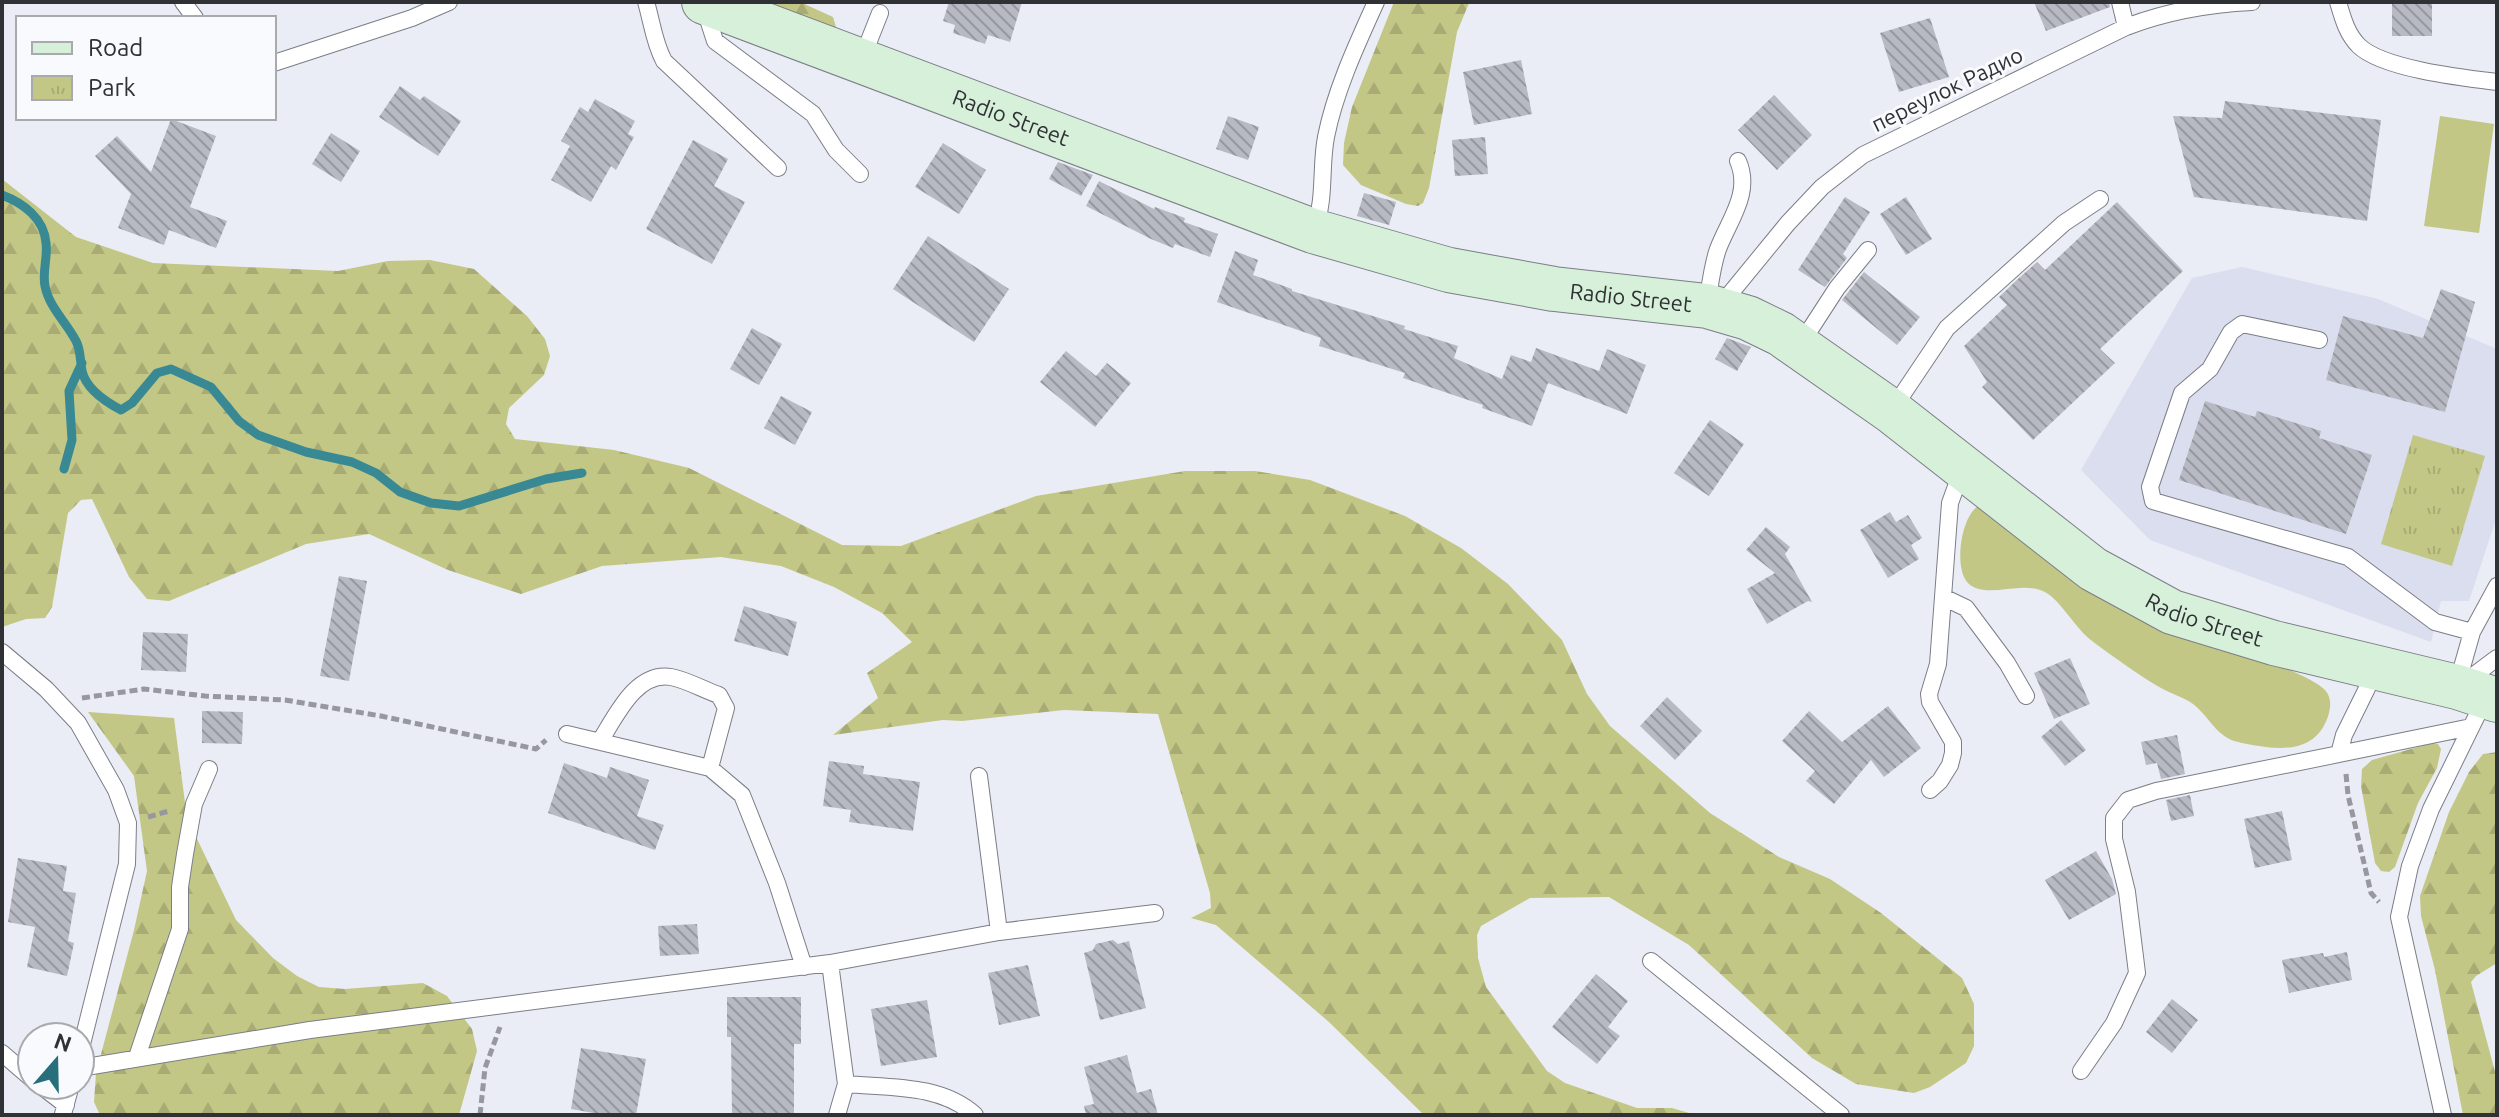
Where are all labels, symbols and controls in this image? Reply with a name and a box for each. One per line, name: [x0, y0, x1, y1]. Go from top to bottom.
legend: [16, 16, 276, 120]
text: Road: [88, 34, 143, 61]
street label: переулок Радио: [1867, 41, 2026, 136]
text: Park: [88, 74, 136, 101]
street label: Radio Street: [949, 84, 1073, 150]
street label: Radio Street: [1568, 278, 1693, 316]
street label: Radio Street: [2142, 587, 2267, 651]
north arrow: [16, 1021, 96, 1101]
text: N: [51, 1027, 75, 1056]

